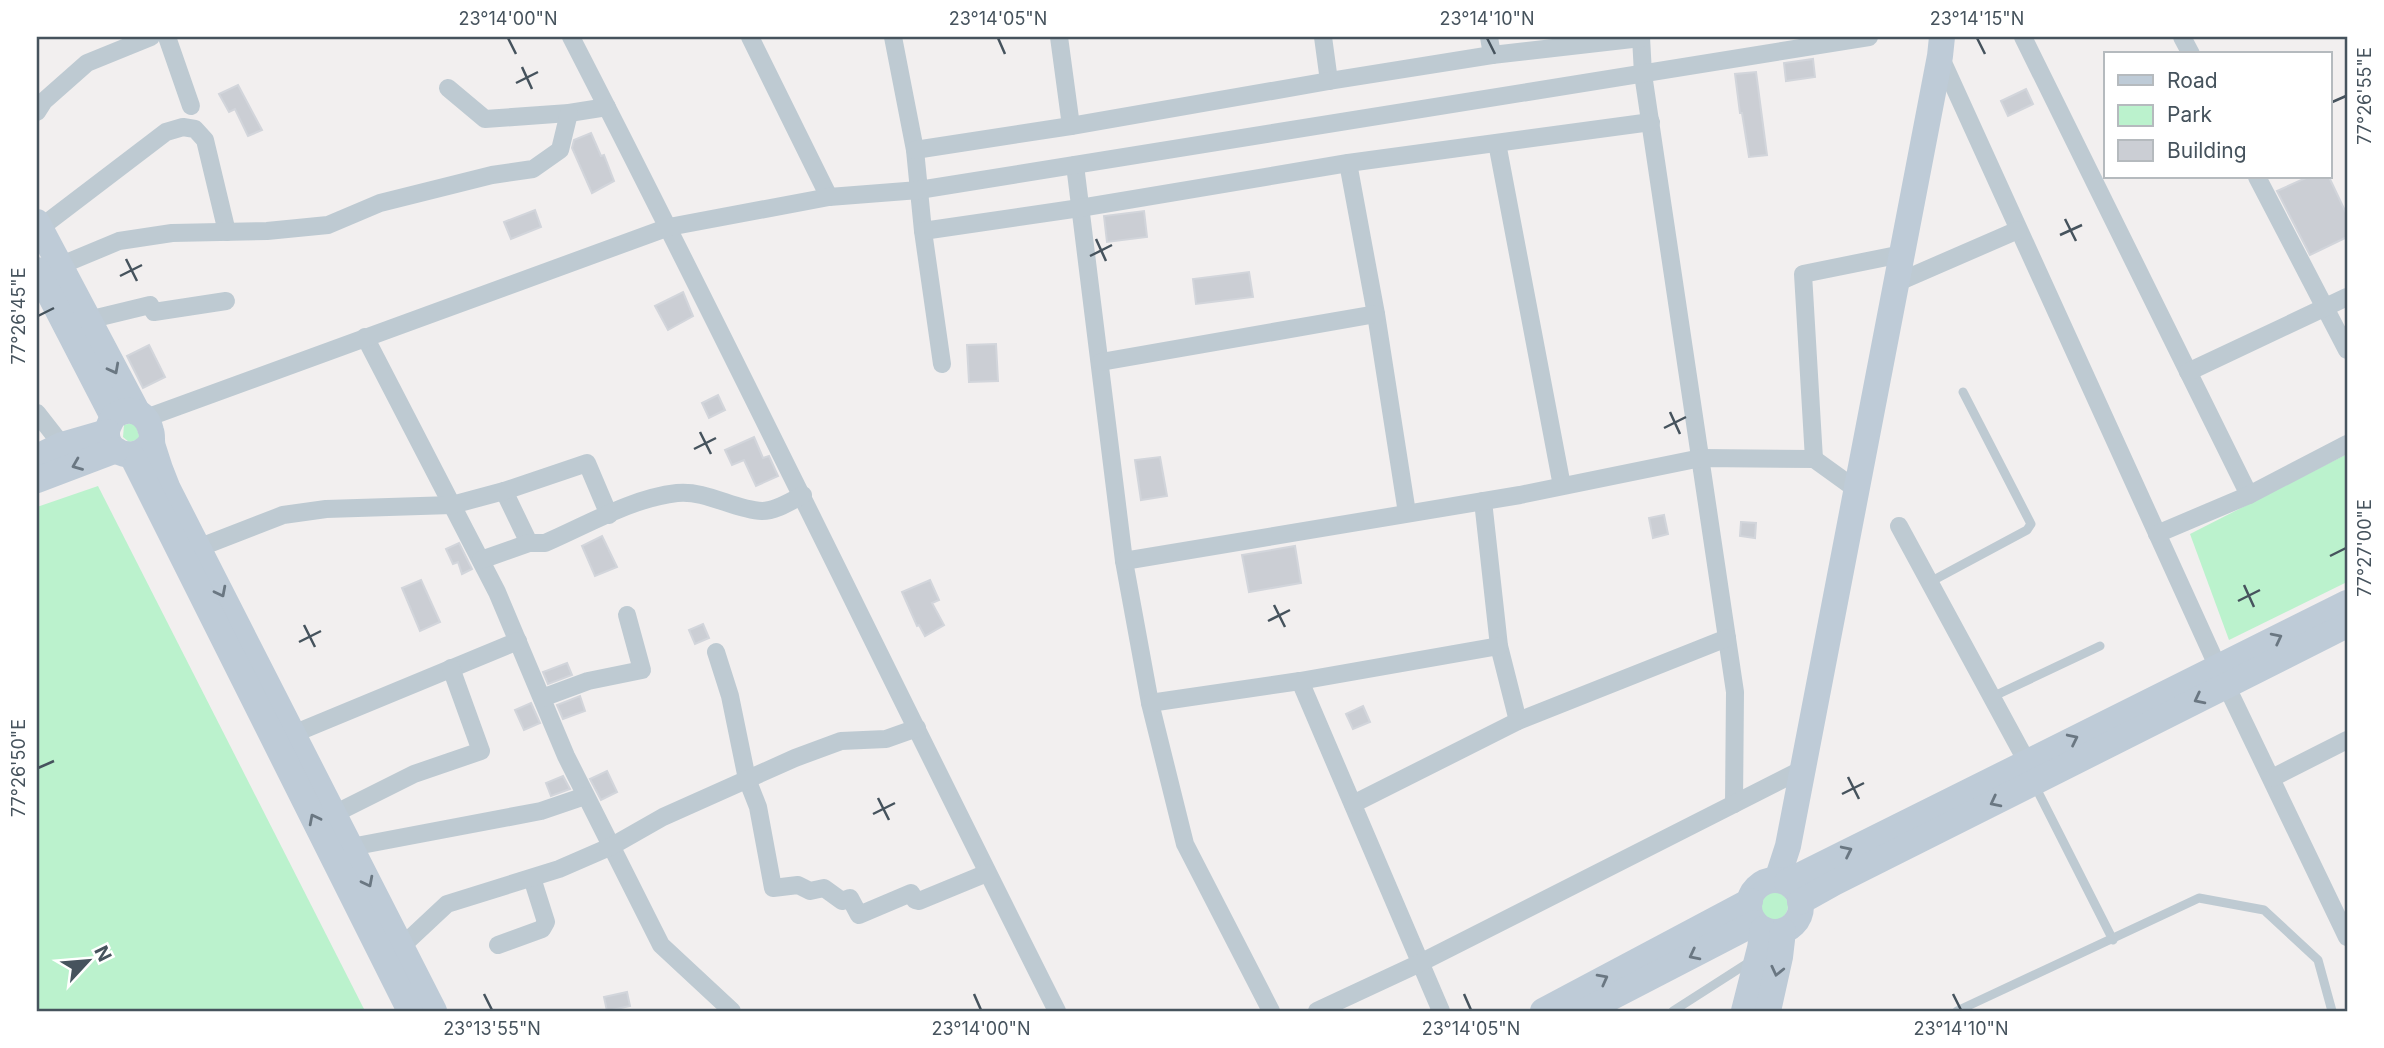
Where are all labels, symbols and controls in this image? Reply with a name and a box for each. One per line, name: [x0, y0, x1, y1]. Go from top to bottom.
text: 23°14'00"N: [458, 8, 558, 29]
text: 23°14'05"N: [949, 8, 1047, 29]
text: 23°14'10"N: [1439, 8, 1535, 29]
text: 23°14'15"N: [1930, 8, 2024, 29]
text: 77°26'55"E: [2354, 47, 2375, 145]
legend: [2104, 52, 2332, 178]
text: Road: [2167, 68, 2218, 93]
text: Park: [2167, 102, 2212, 127]
text: Building: [2167, 138, 2247, 163]
text: 77°26'45"E: [8, 267, 29, 365]
one-way arrow: [105, 362, 119, 375]
one-way arrow: [71, 457, 83, 471]
text: 77°27'00"E: [2354, 499, 2375, 597]
one-way arrow: [212, 585, 226, 597]
one-way arrow: [2270, 633, 2282, 647]
one-way arrow: [2193, 691, 2206, 705]
text: 77°26'50"E: [8, 719, 29, 817]
one-way arrow: [2066, 734, 2078, 748]
one-way arrow: [1990, 793, 2002, 807]
one-way arrow: [308, 814, 322, 826]
one-way arrow: [1840, 845, 1852, 859]
one-way arrow: [360, 875, 374, 887]
north arrow: [52, 926, 122, 996]
text: N: [89, 942, 116, 965]
one-way arrow: [1689, 946, 1702, 960]
one-way arrow: [1771, 965, 1785, 977]
one-way arrow: [1596, 974, 1608, 987]
text: 23°13'55"N: [443, 1018, 541, 1039]
text: 23°14'00"N: [931, 1018, 1031, 1039]
text: 23°14'05"N: [1422, 1018, 1520, 1039]
text: 23°14'10"N: [1913, 1018, 2009, 1039]

